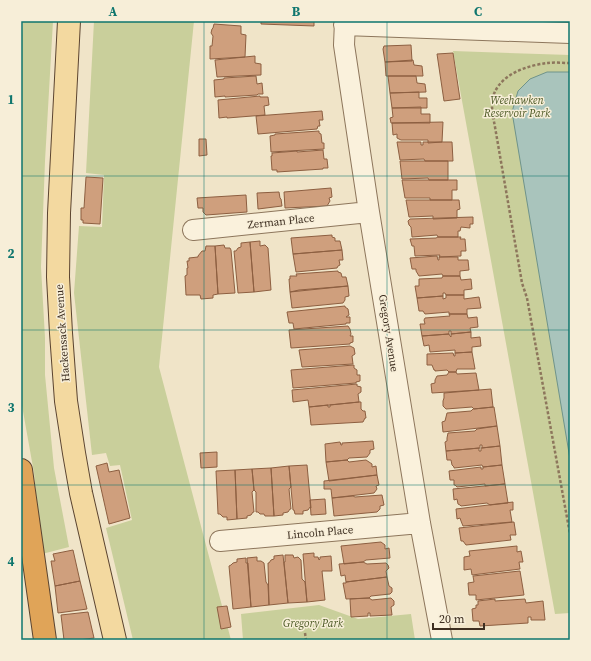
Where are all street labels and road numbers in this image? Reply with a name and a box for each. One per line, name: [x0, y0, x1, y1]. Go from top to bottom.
street label: Zerman Place: [247, 210, 316, 232]
street label: Hackensack Avenue: [52, 283, 73, 382]
street label: Gregory Avenue: [375, 293, 402, 373]
street label: Lincoln Place: [286, 522, 354, 543]

